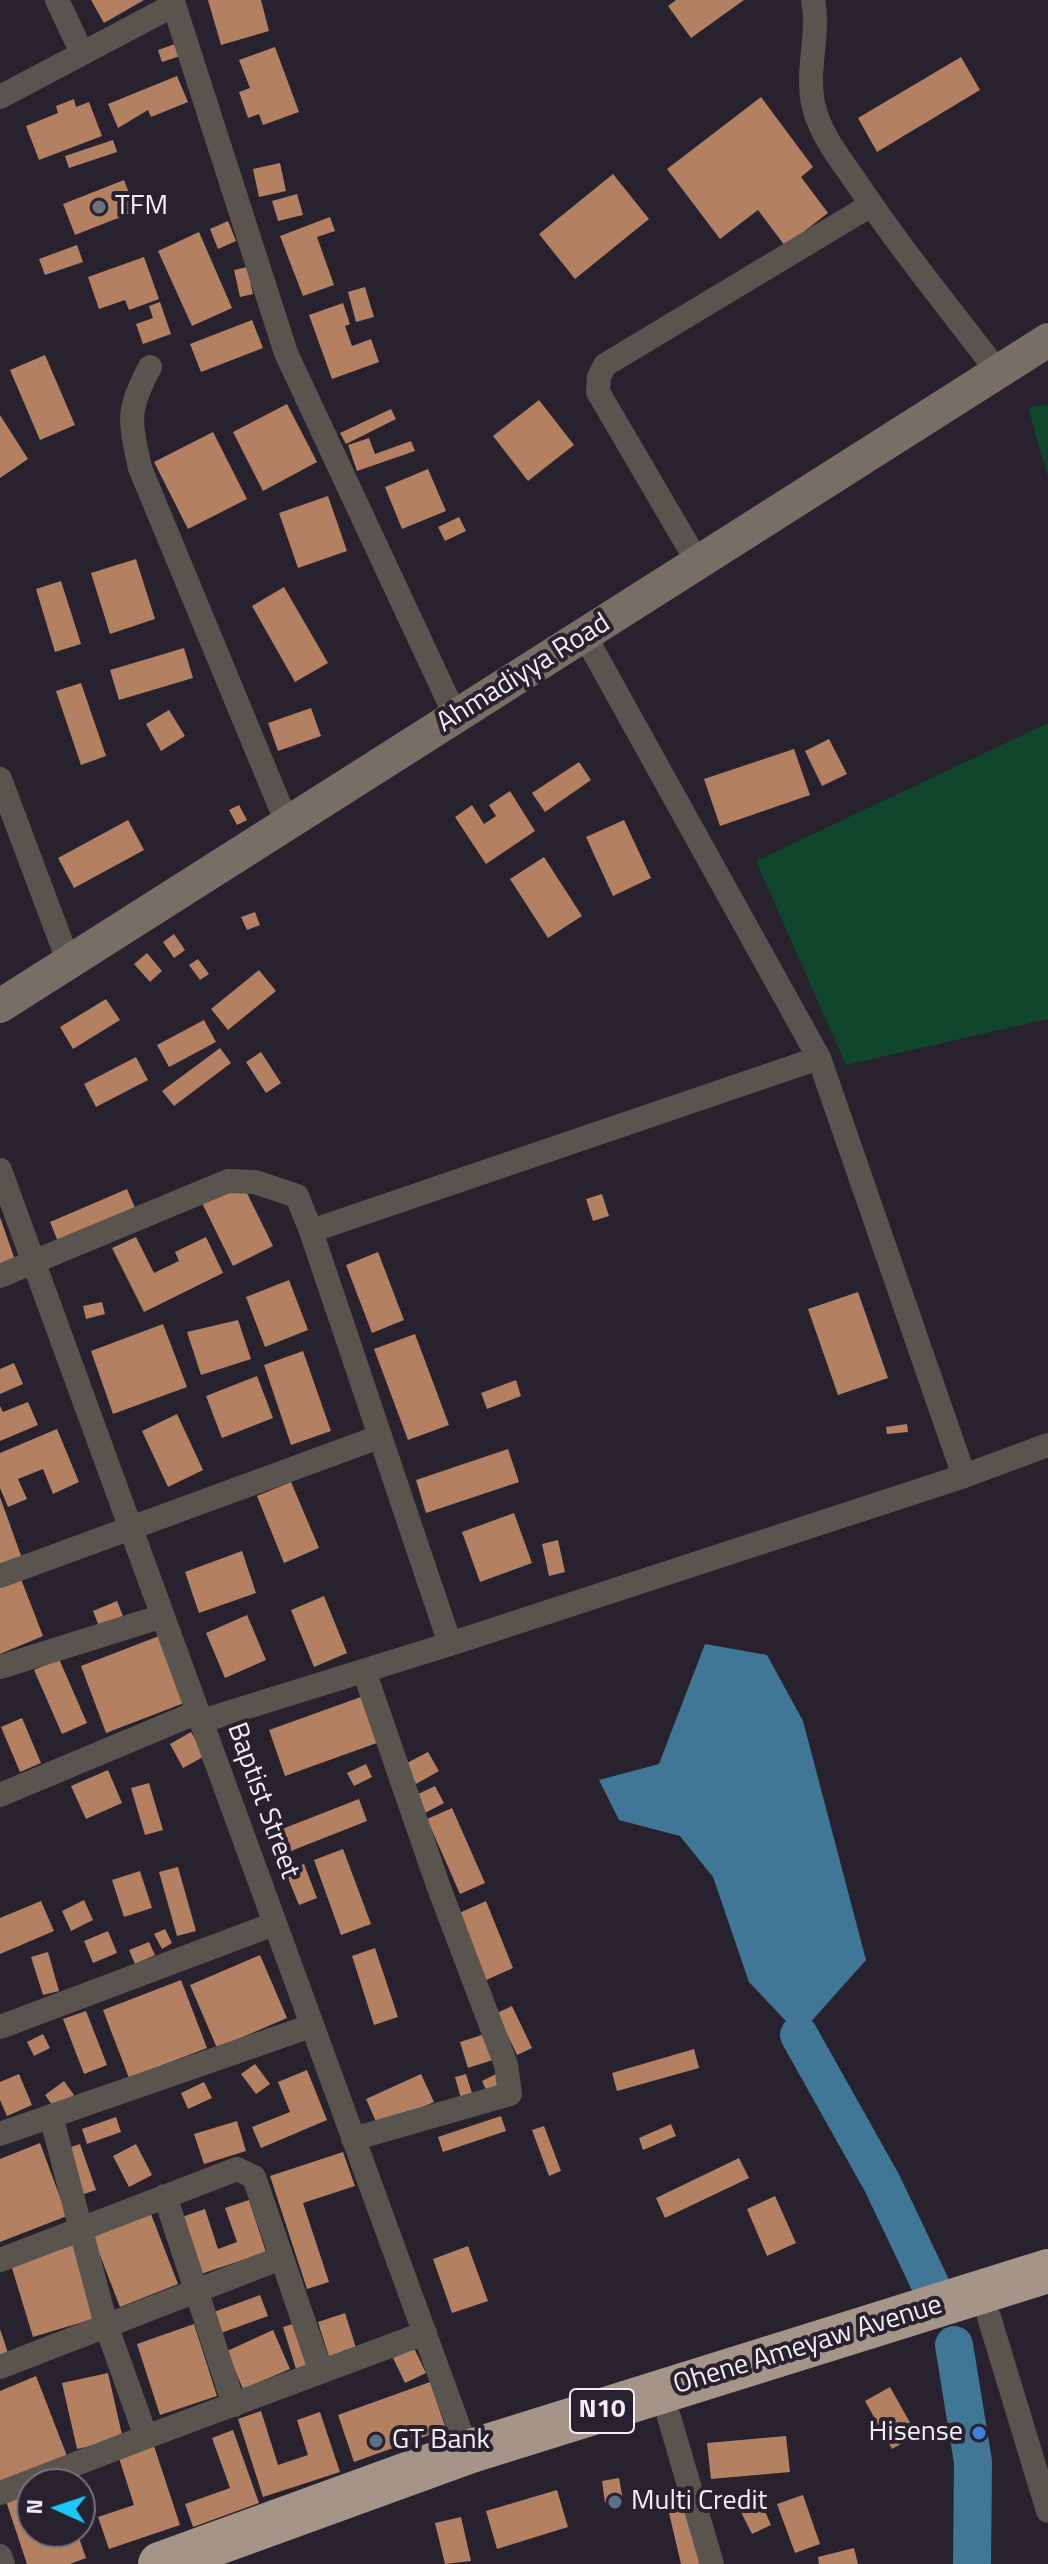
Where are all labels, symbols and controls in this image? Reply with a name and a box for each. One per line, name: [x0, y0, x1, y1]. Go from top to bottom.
place label: TFM: [115, 190, 168, 224]
marker: TFM: [90, 198, 108, 216]
street label: Ahmadiyya Road: [431, 607, 617, 741]
street label: Baptist Street: [218, 1719, 306, 1883]
street label: Ohene Ameyaw Avenue: [670, 2289, 946, 2403]
road number: N10: [570, 2389, 634, 2433]
place label: Hisense: [869, 2416, 963, 2450]
place label: GT Bank: [392, 2424, 490, 2458]
marker: Hisense: [970, 2424, 988, 2442]
marker: GT Bank: [367, 2432, 385, 2450]
north arrow: [16, 2468, 96, 2548]
place label: Multi Credit: [631, 2485, 767, 2519]
marker: Multi Credit: [606, 2493, 624, 2511]
text: N: [17, 2498, 51, 2515]

